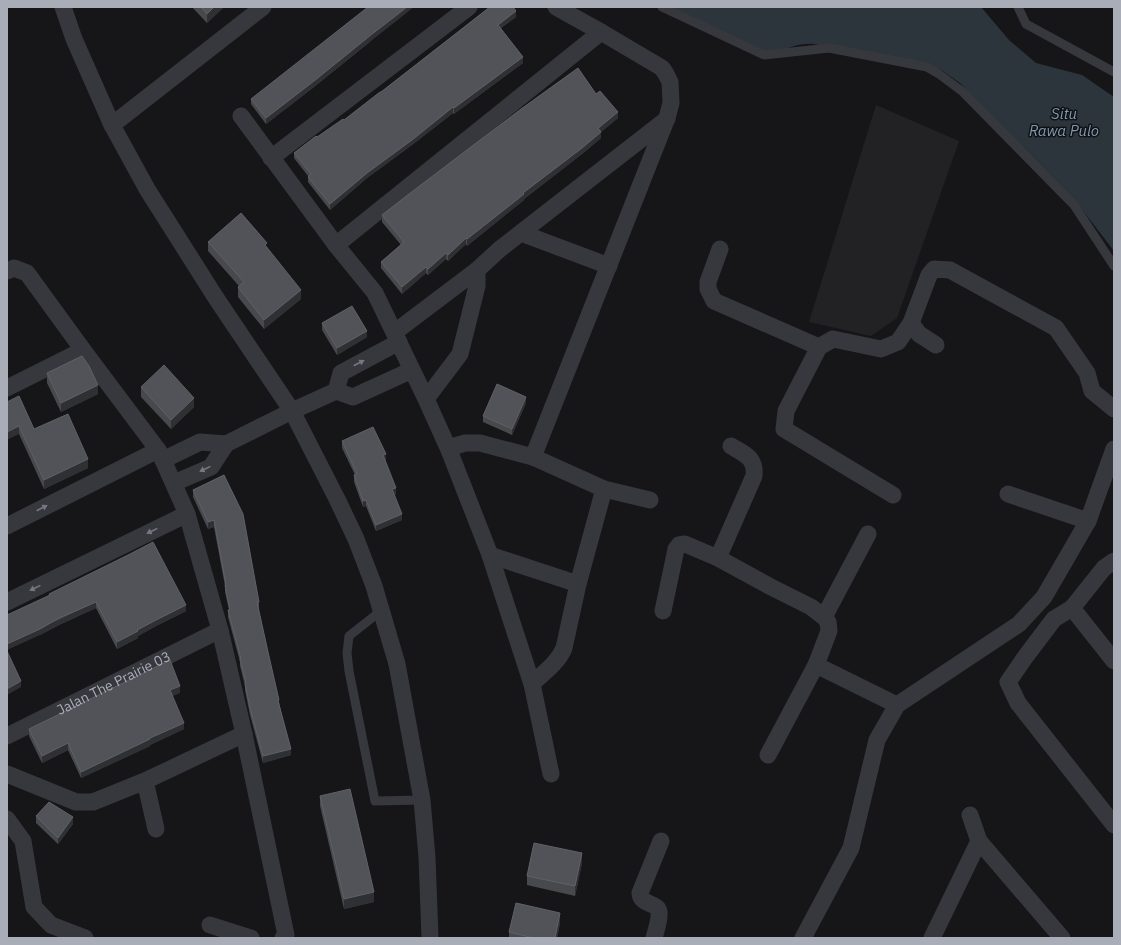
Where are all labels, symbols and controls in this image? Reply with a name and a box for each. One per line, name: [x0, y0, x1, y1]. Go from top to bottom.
water label: Situ Rawa Pulo: [1029, 104, 1099, 140]
one-way arrow: [353, 360, 364, 367]
one-way arrow: [199, 466, 211, 472]
one-way arrow: [36, 505, 48, 511]
one-way arrow: [146, 528, 157, 534]
one-way arrow: [29, 585, 41, 592]
street label: Jalan The Prairie 03: [54, 647, 174, 719]

